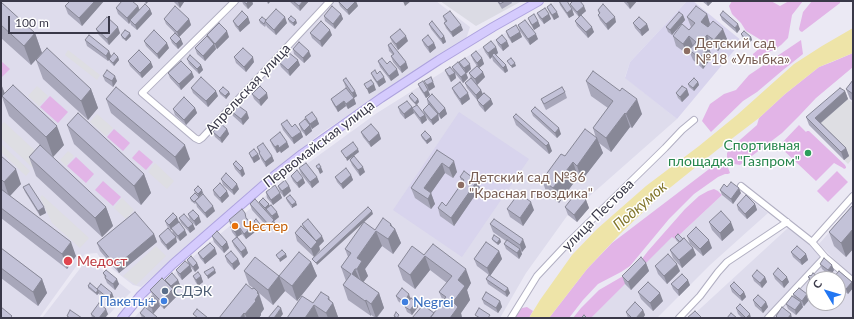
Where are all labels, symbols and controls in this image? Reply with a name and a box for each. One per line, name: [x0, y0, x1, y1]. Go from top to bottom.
scale bar: [10, 8, 112, 34]
text: 100 m: [15, 15, 49, 30]
place label: Детский сад №18 «Улыбка»: [695, 35, 790, 68]
street label: Апрельская улица: [202, 40, 294, 138]
marker: Детский сад №18 «Улыбка»: [682, 46, 692, 56]
street label: Первомайская улица: [260, 97, 378, 191]
place label: Спортивная площадка "Газпром": [668, 137, 800, 170]
marker: Спортивная площадка "Газпром": [803, 148, 813, 158]
place label: Детский сад №36 "Красная гвоздика": [469, 169, 593, 202]
street label: улица Пестова: [559, 176, 637, 254]
water label: Подкумок: [609, 178, 671, 234]
marker: Детский сад №36 "Красная гвоздика": [456, 180, 466, 190]
place label: Честер: [243, 218, 288, 234]
marker: Честер: [230, 221, 240, 231]
place label: Медост: [77, 253, 127, 269]
marker: Медост: [62, 255, 74, 267]
north arrow: [806, 271, 846, 311]
text: С: [810, 277, 824, 291]
place label: СДЭК: [173, 283, 212, 299]
marker: СДЭК: [160, 286, 170, 296]
place label: Пакеты+: [99, 293, 156, 309]
place label: Negrei: [413, 294, 454, 310]
marker: Пакеты+: [159, 296, 169, 306]
marker: Negrei: [400, 297, 410, 307]

